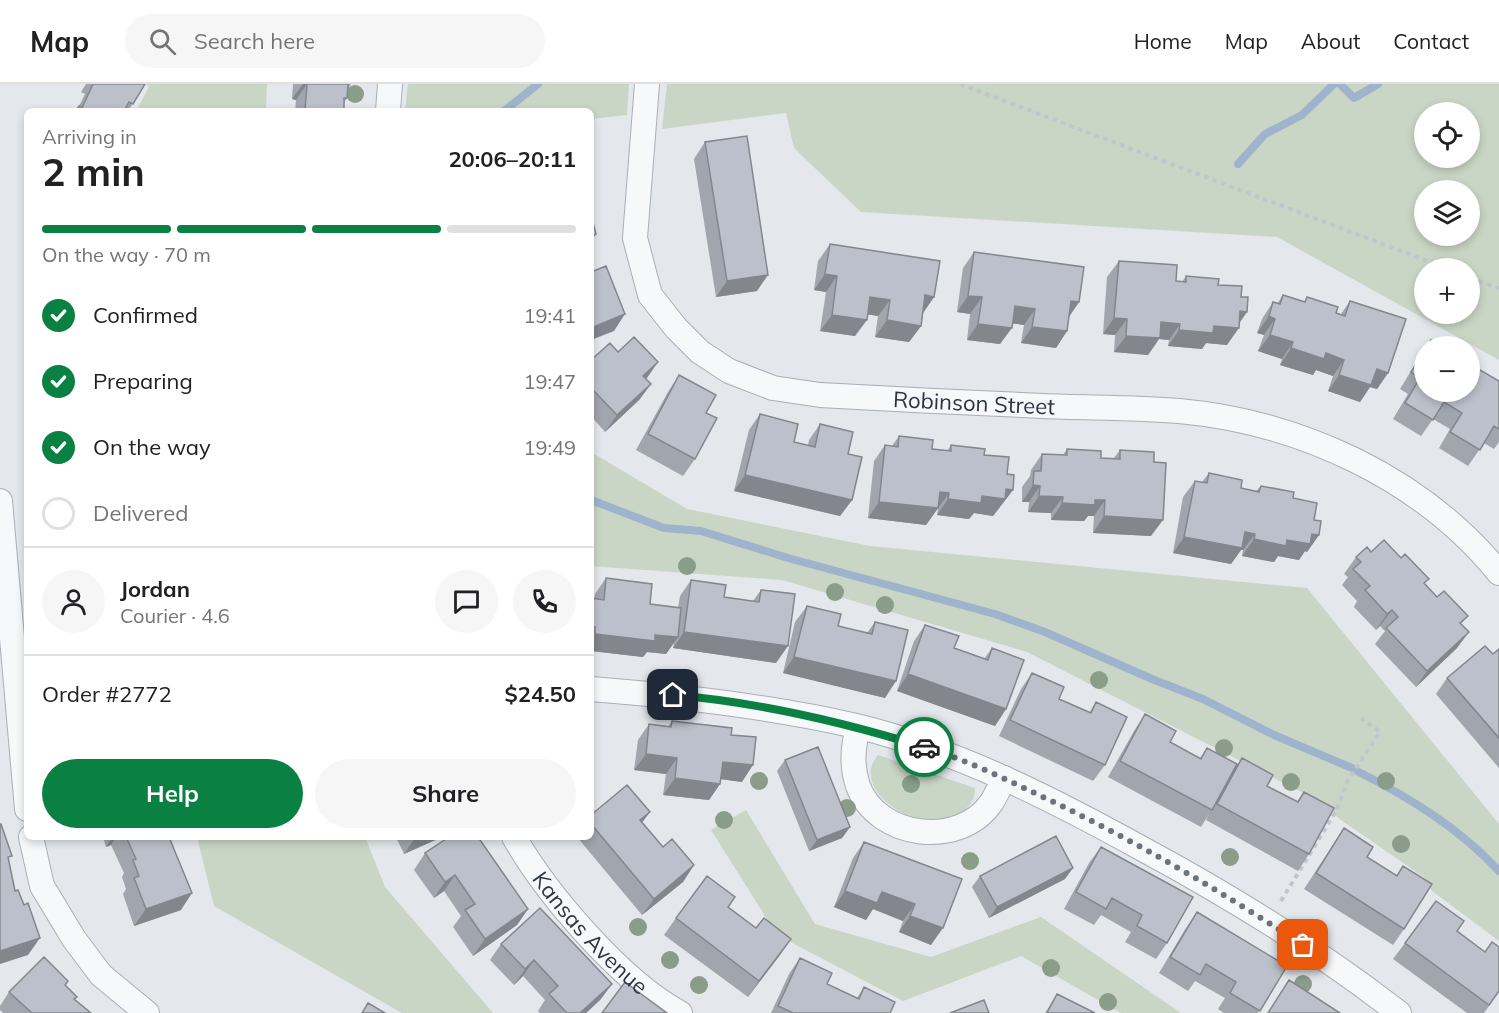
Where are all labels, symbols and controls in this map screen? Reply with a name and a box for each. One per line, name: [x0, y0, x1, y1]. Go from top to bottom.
search box: [125, 14, 545, 68]
text: Map: [30, 24, 89, 59]
icon: search: [146, 25, 179, 58]
text: Search here: [194, 27, 315, 55]
text: Home: [1134, 28, 1192, 54]
text: Map: [1225, 28, 1268, 54]
text: About: [1301, 28, 1360, 54]
text: Contact: [1393, 28, 1469, 54]
map controls: [1414, 102, 1480, 402]
button: locate: [1414, 102, 1480, 168]
text: Arriving in: [42, 124, 137, 149]
text: 20:06–20:11: [448, 145, 576, 173]
text: 2 min: [42, 147, 145, 196]
button: layers: [1414, 180, 1480, 246]
text: On the way · 70 m: [42, 242, 211, 267]
button: +: [1414, 258, 1480, 324]
icon: check: [42, 299, 75, 332]
text: Confirmed: [93, 301, 198, 329]
text: 19:41: [523, 303, 576, 328]
button: −: [1414, 336, 1480, 402]
icon: check: [42, 365, 75, 398]
text: Preparing: [93, 367, 193, 395]
text: 19:47: [523, 369, 576, 394]
street label: Robinson Street: [892, 385, 1056, 420]
icon: check: [42, 431, 75, 464]
text: On the way: [93, 433, 211, 461]
text: 19:49: [523, 435, 576, 460]
text: Delivered: [93, 499, 188, 527]
button: person: [42, 570, 105, 633]
button: chat: [435, 570, 498, 633]
button: phone: [513, 570, 576, 633]
text: Jordan: [120, 575, 190, 603]
text: Courier · 4.6: [120, 603, 230, 628]
pin: [647, 669, 698, 720]
icon: home: [656, 678, 689, 711]
text: Order #2772: [42, 680, 172, 708]
text: $24.50: [505, 680, 576, 708]
courier: [894, 717, 954, 777]
icon: car: [908, 731, 941, 764]
button: Help: [42, 759, 303, 828]
button: Share: [315, 759, 576, 828]
street label: Kansas Avenue: [527, 866, 654, 1000]
pin: [1277, 919, 1328, 970]
icon: bag: [1286, 928, 1319, 961]

